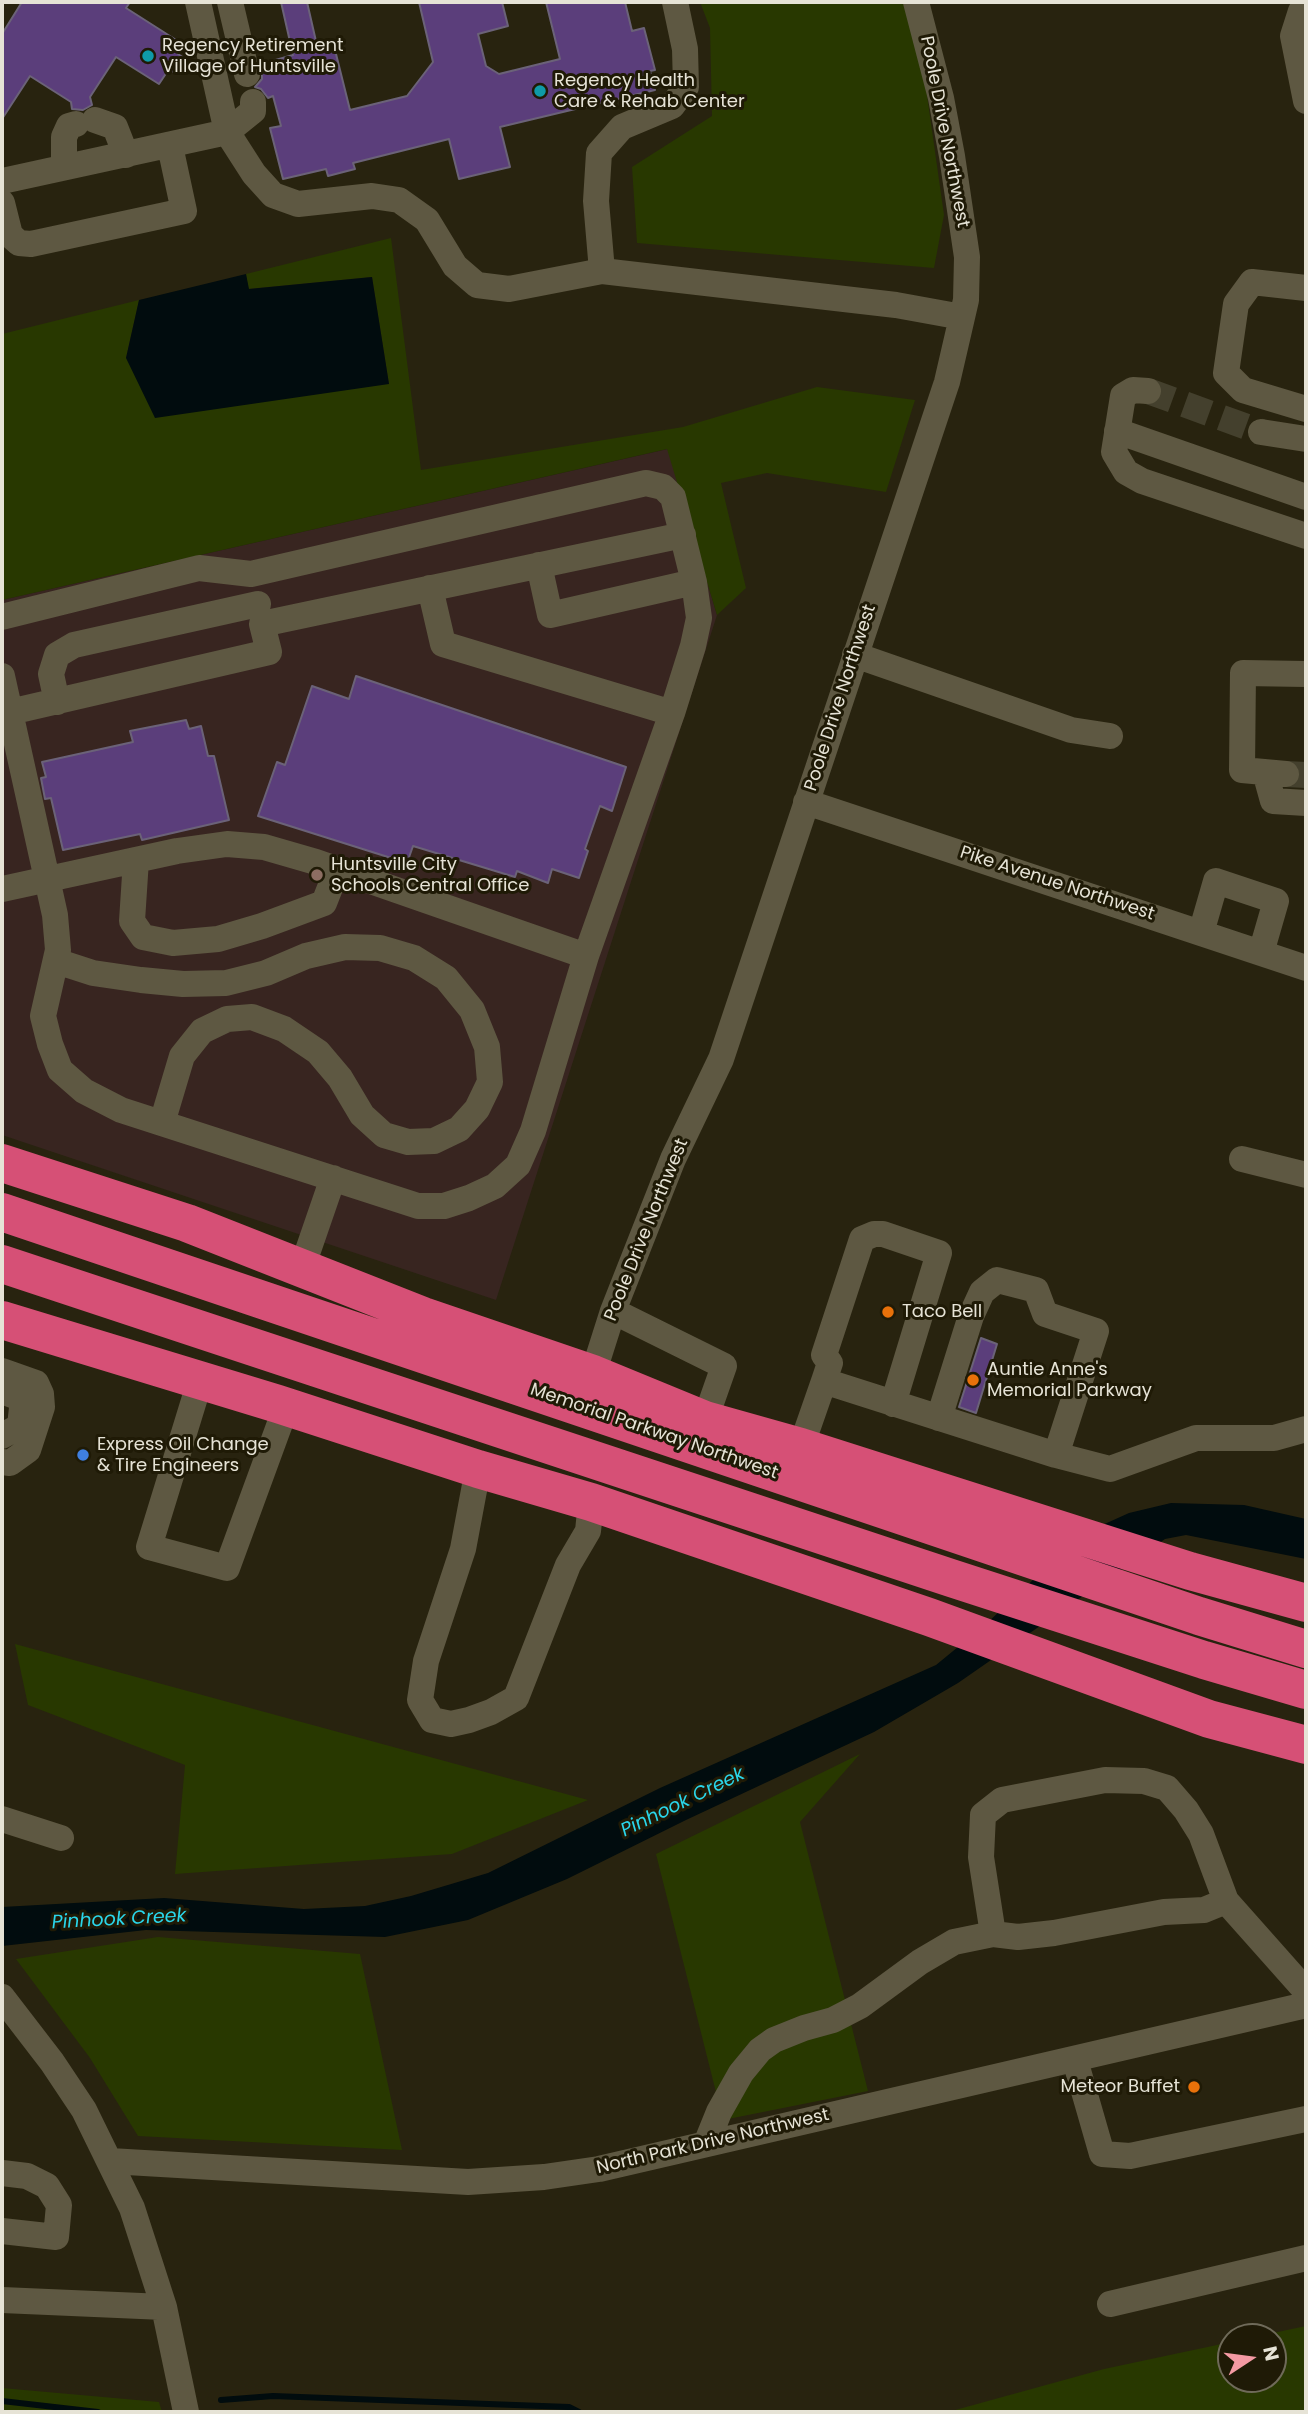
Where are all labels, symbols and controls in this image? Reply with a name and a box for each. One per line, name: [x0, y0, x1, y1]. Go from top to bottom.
street label: Poole Drive Northwest: [915, 34, 973, 230]
place label: Regency Retirement Village of Huntsville: [162, 35, 344, 78]
marker: Regency Retirement Village of Huntsville: [140, 48, 156, 64]
place label: Regency Health Care & Rehab Center: [554, 70, 745, 112]
marker: Regency Health Care & Rehab Center: [532, 83, 548, 99]
street label: Poole Drive Northwest: [801, 602, 881, 794]
street label: Pike Avenue Northwest: [957, 842, 1157, 926]
place label: Huntsville City Schools Central Office: [331, 854, 529, 896]
marker: Huntsville City Schools Central Office: [309, 867, 325, 883]
street label: Poole Drive Northwest: [601, 1136, 693, 1324]
place label: Taco Bell: [902, 1301, 982, 1323]
marker: Taco Bell: [880, 1304, 896, 1320]
place label: Auntie Anne's Memorial Parkway: [987, 1359, 1152, 1402]
marker: Auntie Anne's Memorial Parkway: [965, 1372, 981, 1388]
street label: Memorial Parkway Northwest: [527, 1379, 781, 1485]
place label: Express Oil Change & Tire Engineers: [97, 1434, 269, 1476]
marker: Express Oil Change & Tire Engineers: [75, 1447, 91, 1463]
water label: Pinhook Creek: [617, 1763, 749, 1843]
water label: Pinhook Creek: [51, 1905, 187, 1935]
place label: Meteor Buffet: [1060, 2076, 1180, 2098]
marker: Meteor Buffet: [1186, 2079, 1202, 2095]
street label: North Park Drive Northwest: [595, 2105, 831, 2179]
north arrow: [1217, 2323, 1287, 2393]
text: N: [1256, 2344, 1286, 2364]

